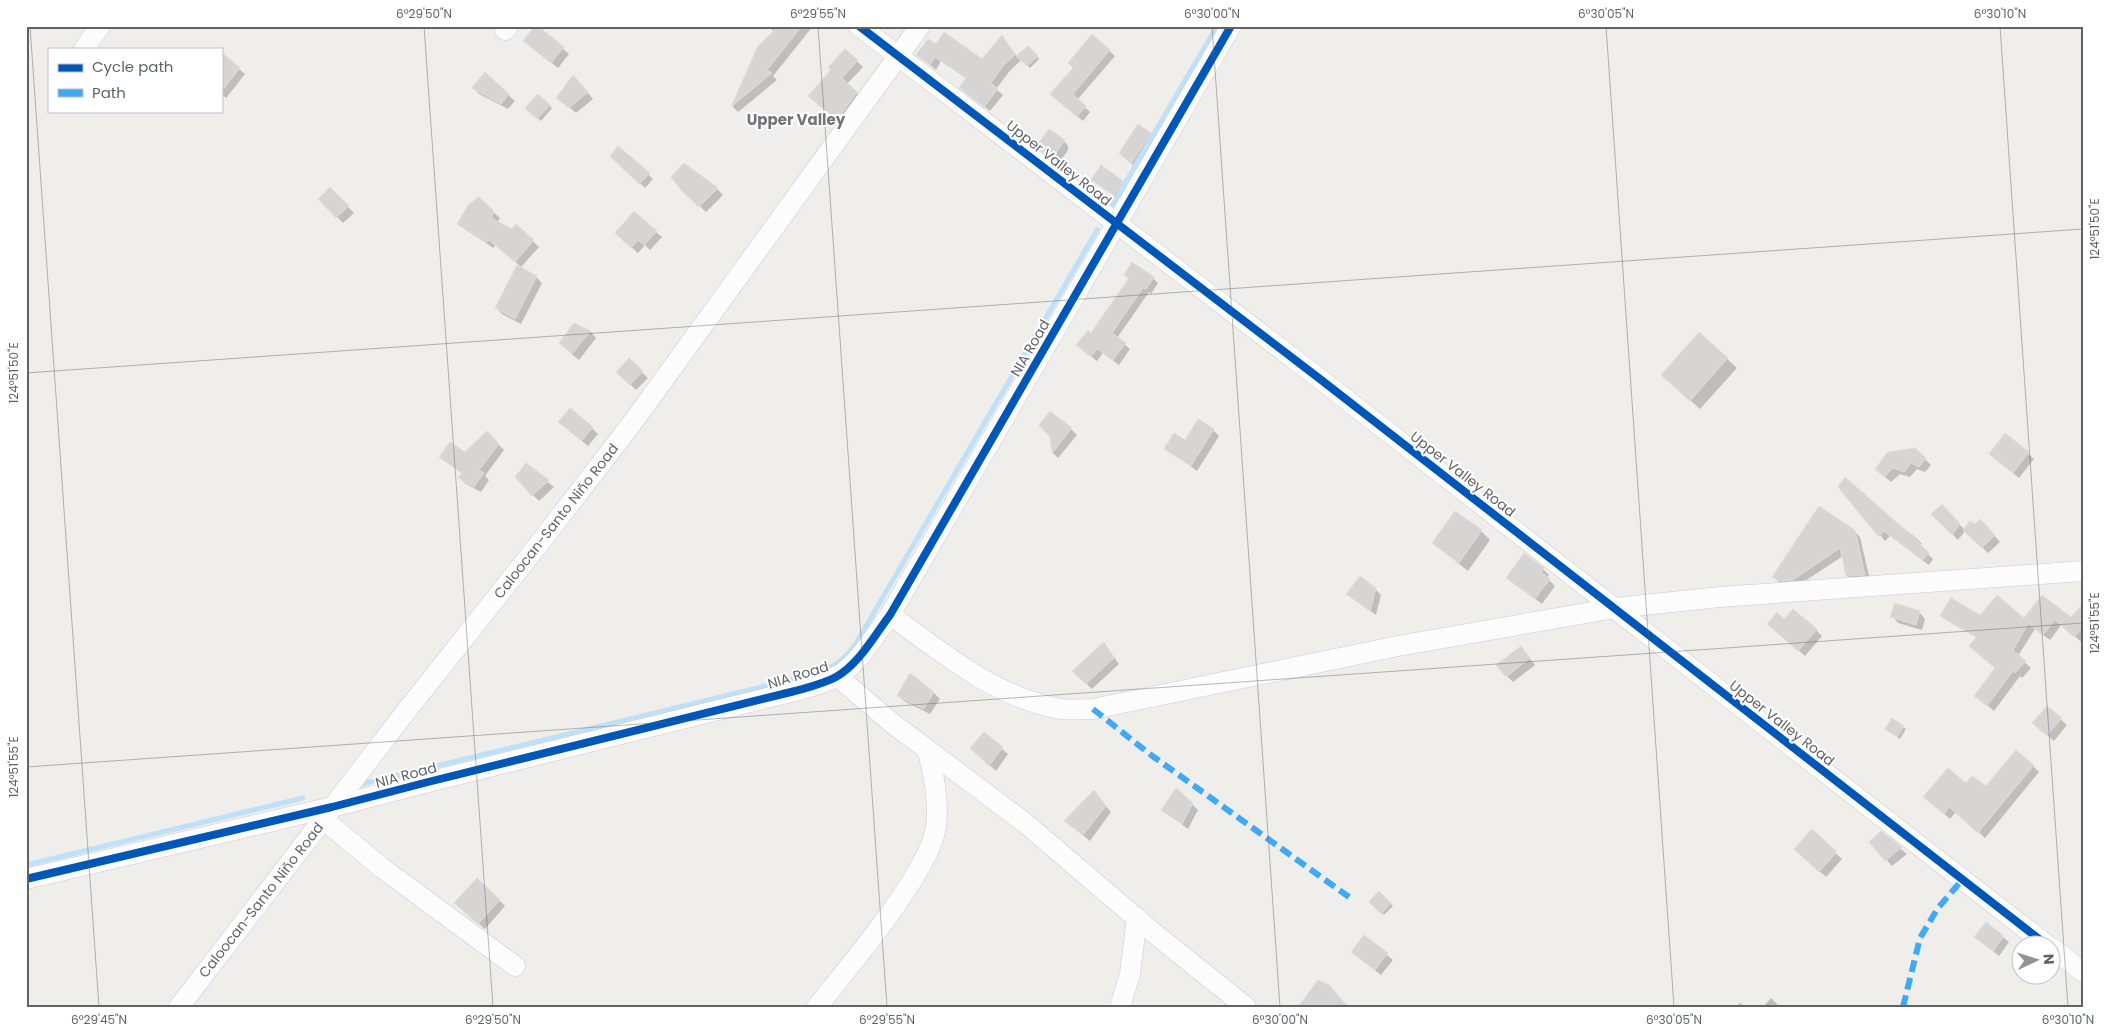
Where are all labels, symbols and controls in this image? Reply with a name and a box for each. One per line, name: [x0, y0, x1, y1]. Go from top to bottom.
text: 6°29'50"N: [396, 5, 452, 22]
text: 6°29'55"N: [790, 5, 846, 22]
text: 6°30'00"N: [1184, 5, 1240, 22]
text: 6°30'05"N: [1578, 5, 1634, 22]
text: 6°30'10"N: [1974, 5, 2026, 22]
legend: [48, 48, 222, 112]
text: Cycle path: [92, 56, 173, 77]
text: Path: [92, 82, 126, 103]
district label: Upper Valley: [747, 109, 846, 130]
street label: Upper Valley Road: [1002, 116, 1116, 210]
text: 124°51'50"E: [2086, 198, 2103, 260]
street label: NIA Road: [1006, 316, 1054, 380]
text: 124°51'50"E: [5, 342, 22, 404]
street label: Upper Valley Road: [1406, 427, 1520, 521]
street label: Caloocan-Santo Niño Road: [489, 439, 623, 603]
text: 124°51'55"E: [2086, 592, 2103, 654]
street label: NIA Road: [765, 656, 831, 694]
street label: Upper Valley Road: [1725, 676, 1839, 770]
text: 124°51'55"E: [5, 736, 22, 798]
street label: NIA Road: [373, 757, 439, 793]
street label: Caloocan-Santo Niño Road: [194, 818, 328, 982]
north arrow: [2012, 936, 2062, 986]
text: N: [2039, 953, 2059, 965]
text: 6°29'45"N: [71, 1011, 127, 1028]
text: 6°29'50"N: [465, 1011, 521, 1028]
text: 6°29'55"N: [859, 1011, 915, 1028]
text: 6°30'00"N: [1252, 1011, 1308, 1028]
text: 6°30'05"N: [1646, 1011, 1702, 1028]
text: 6°30'10"N: [2042, 1011, 2094, 1028]

